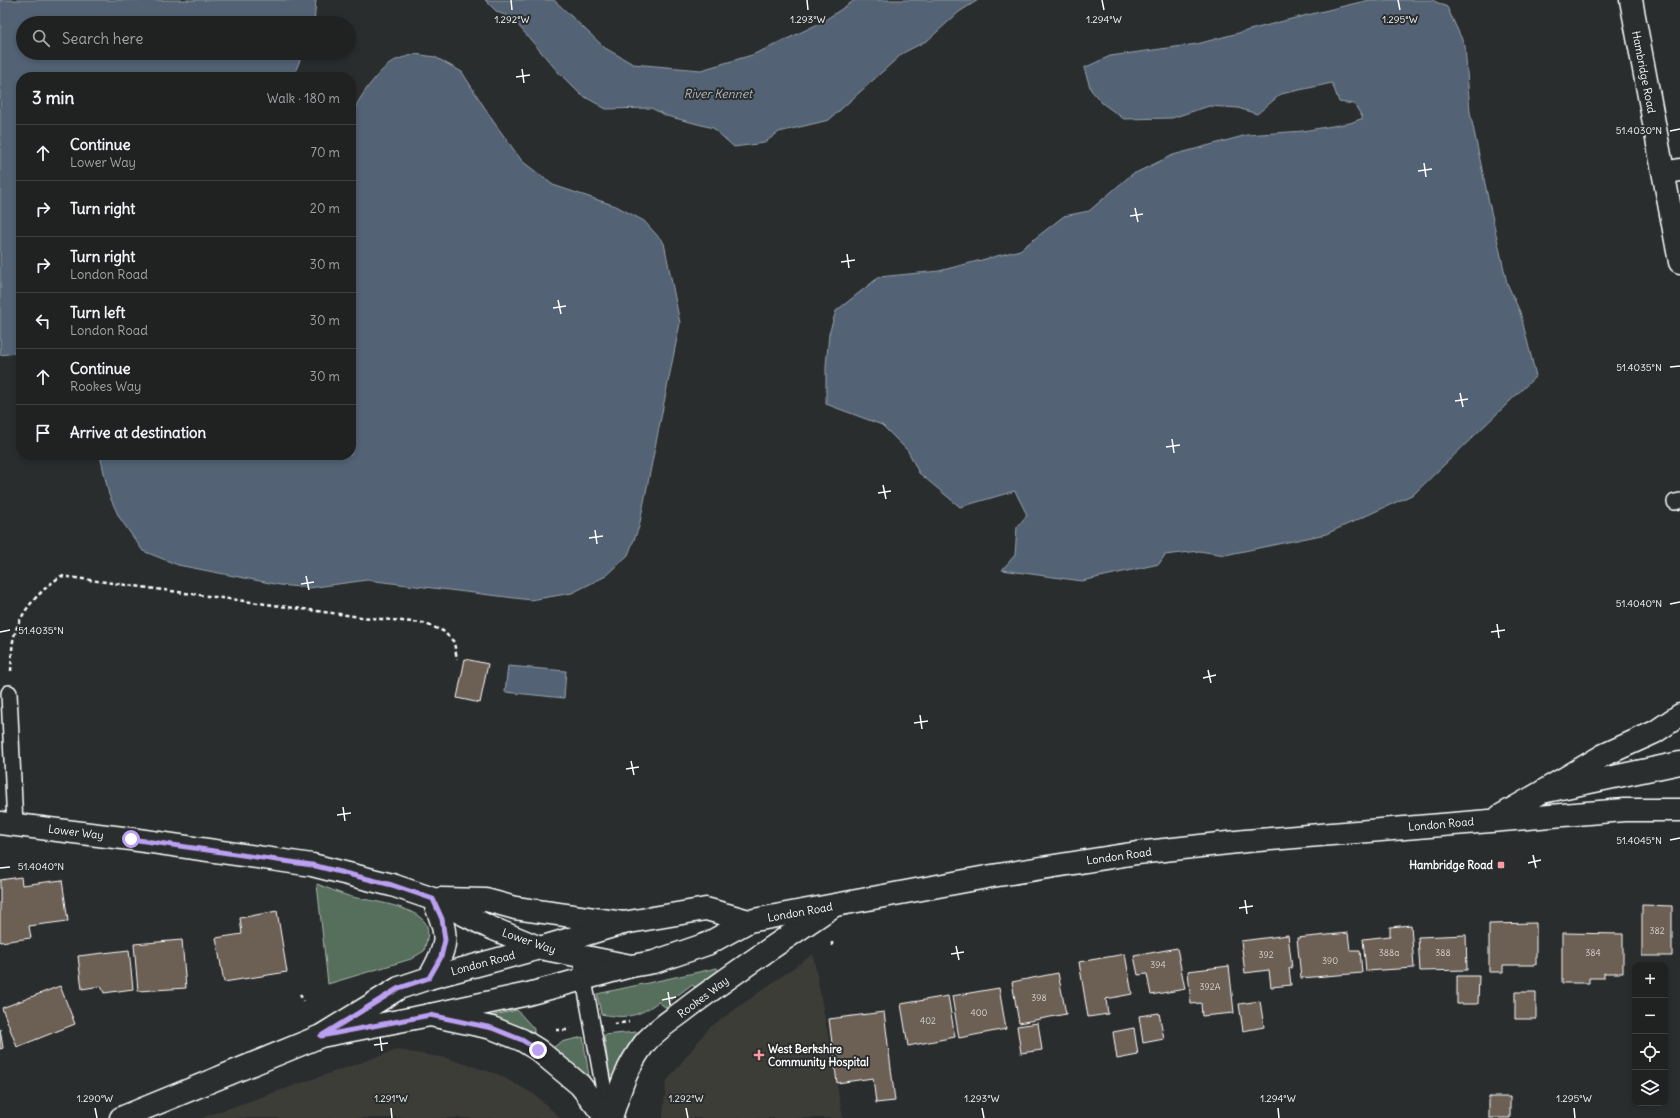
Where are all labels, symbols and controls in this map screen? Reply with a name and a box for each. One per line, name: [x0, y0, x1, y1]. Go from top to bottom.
text: 1.292°W: [494, 13, 530, 26]
text: 1.293°W: [790, 13, 826, 26]
text: 1.294°W: [1086, 13, 1122, 26]
text: 1.295°W: [1382, 13, 1418, 26]
search box: [16, 16, 356, 60]
icon: search: [30, 27, 52, 49]
text: Search here: [62, 29, 143, 48]
street label: Hambridge Road: [1629, 30, 1659, 115]
water label: River Kennet: [684, 86, 754, 101]
text: 3 min: [32, 87, 74, 109]
text: Walk · 180 m: [267, 90, 340, 107]
text: 51.4030°N: [1616, 124, 1662, 137]
text: Continue: [70, 135, 131, 154]
icon: ahead: [32, 142, 54, 164]
text: 70 m: [311, 144, 340, 161]
text: Lower Way: [70, 154, 136, 171]
icon: right: [32, 198, 54, 220]
text: Turn right: [70, 199, 135, 218]
text: 20 m: [310, 200, 340, 217]
text: Turn right: [70, 247, 135, 266]
icon: right: [32, 254, 54, 276]
text: 30 m: [310, 256, 340, 273]
text: London Road: [70, 266, 148, 283]
text: Turn left: [70, 303, 125, 322]
icon: left: [32, 310, 54, 332]
text: 30 m: [310, 312, 340, 329]
text: London Road: [70, 322, 148, 339]
text: Continue: [70, 359, 131, 378]
text: 51.4035°N: [1616, 361, 1662, 374]
icon: ahead: [32, 366, 54, 388]
text: 30 m: [310, 368, 340, 385]
text: Rookes Way: [70, 378, 141, 395]
icon: arrive: [32, 422, 54, 444]
text: Arrive at destination: [70, 423, 206, 442]
text: 51.4040°N: [1616, 597, 1662, 610]
text: 51.4035°N: [18, 624, 64, 637]
street label: London Road: [1408, 814, 1475, 834]
street label: Lower Way: [47, 822, 105, 842]
route start: [122, 830, 140, 848]
text: 51.4045°N: [1616, 834, 1662, 847]
street label: London Road: [1085, 844, 1153, 868]
place label: Hambridge Road: [1409, 858, 1494, 873]
text: 51.4040°N: [18, 860, 64, 873]
marker: Hambridge Road: [1496, 860, 1506, 870]
street label: London Road: [766, 899, 834, 925]
street label: Lower Way: [500, 925, 558, 957]
house number: 382: [1649, 925, 1665, 936]
house number: 388a: [1379, 947, 1399, 958]
house number: 388: [1435, 947, 1451, 958]
house number: 384: [1585, 947, 1601, 958]
street label: London Road: [449, 948, 517, 978]
house number: 392: [1258, 949, 1274, 960]
house number: 390: [1322, 955, 1338, 966]
house number: 394: [1150, 959, 1166, 970]
map controls: [1632, 962, 1668, 1106]
button: +: [1632, 962, 1668, 998]
street label: Rookes Way: [675, 973, 731, 1021]
house number: 392A: [1200, 981, 1221, 992]
house number: 398: [1031, 992, 1047, 1003]
button: −: [1632, 998, 1668, 1034]
house number: 400: [970, 1007, 988, 1018]
house number: 402: [920, 1015, 936, 1026]
button: locate: [1632, 1034, 1668, 1070]
route end: [529, 1041, 547, 1059]
place label: West Berkshire Community Hospital: [768, 1042, 869, 1070]
marker: West Berkshire Community Hospital: [753, 1049, 765, 1061]
button: layers: [1632, 1070, 1668, 1106]
text: 1.290°W: [77, 1092, 113, 1105]
text: 1.291°W: [374, 1092, 408, 1105]
text: 1.292°W: [668, 1092, 704, 1105]
text: 1.293°W: [964, 1092, 1000, 1105]
text: 1.294°W: [1260, 1092, 1296, 1105]
text: 1.295°W: [1556, 1092, 1592, 1105]

